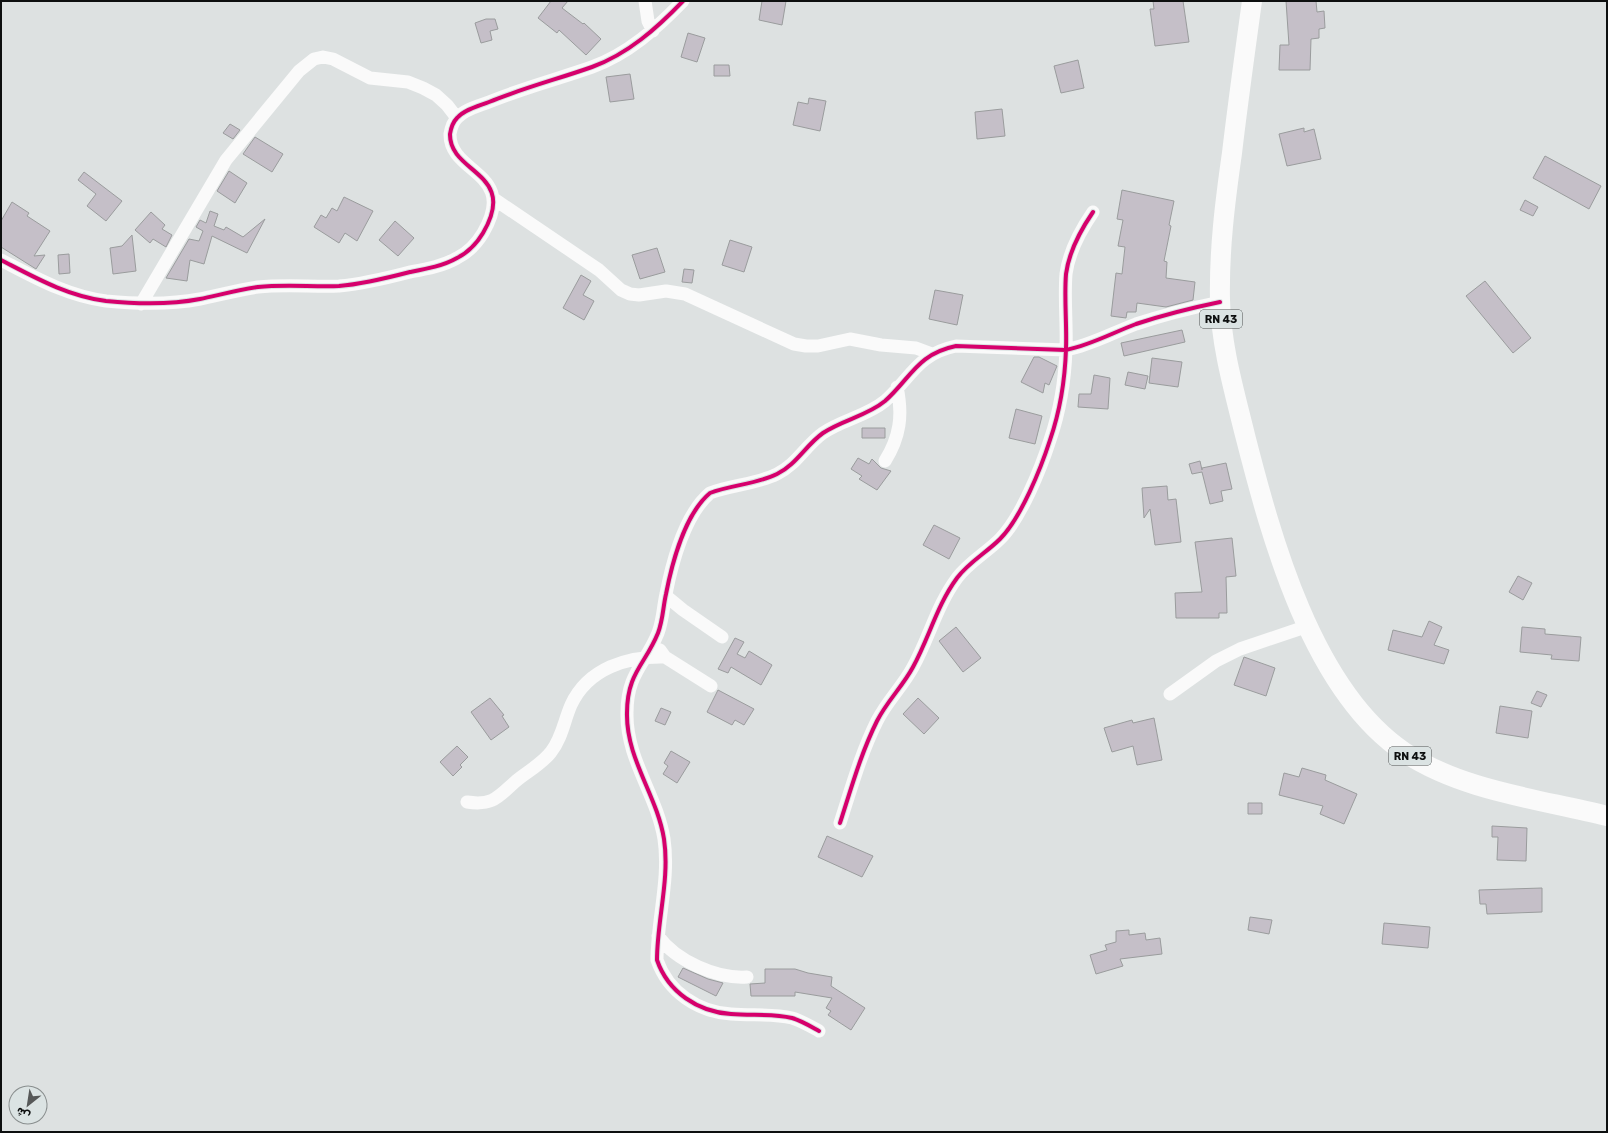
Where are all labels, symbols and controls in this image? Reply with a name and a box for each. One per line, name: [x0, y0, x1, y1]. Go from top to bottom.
road number: RN 43: [1200, 310, 1242, 328]
road number: RN 43: [1389, 747, 1431, 765]
north arrow: [8, 1085, 48, 1125]
text: ش: [14, 1104, 33, 1122]

